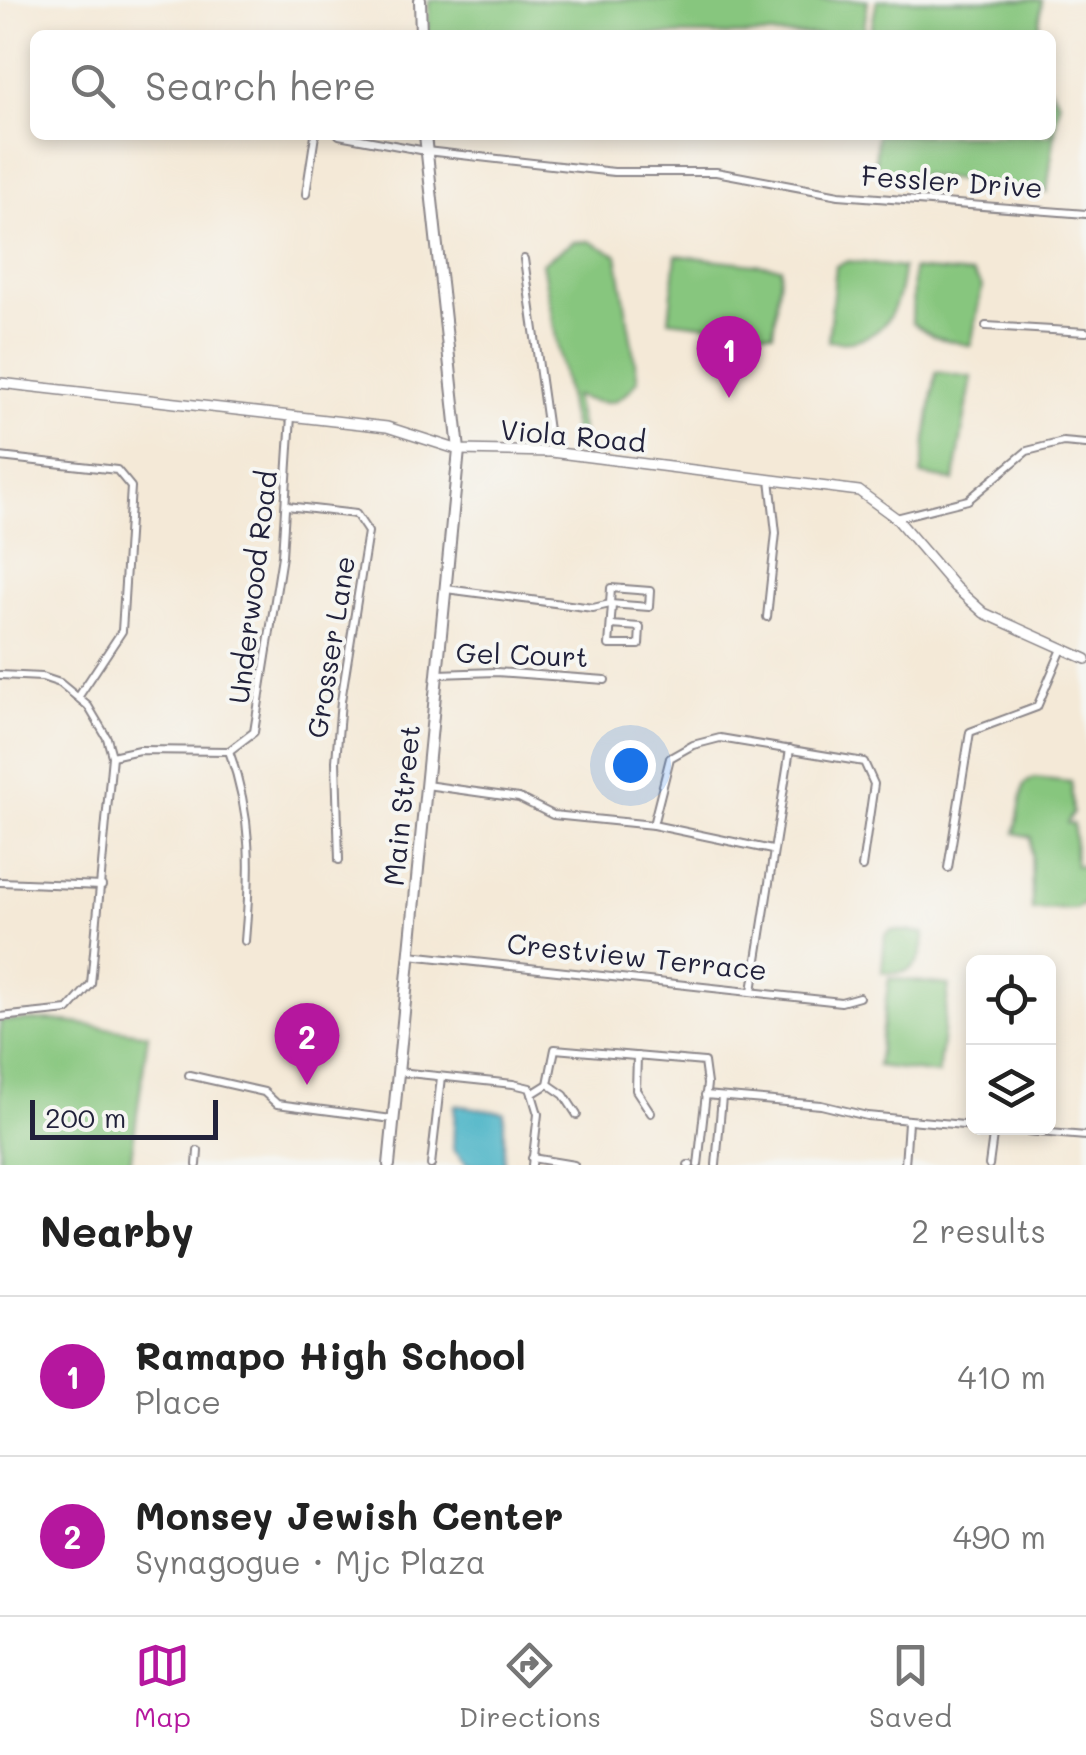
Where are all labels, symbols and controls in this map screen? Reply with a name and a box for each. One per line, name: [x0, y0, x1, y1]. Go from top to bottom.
search box: [30, 30, 1056, 140]
icon: search: [65, 58, 120, 113]
text: Search here: [145, 60, 376, 110]
street label: Fessler Drive: [860, 157, 1044, 205]
pin: 1: [696, 316, 762, 398]
street label: Viola Road: [499, 411, 647, 459]
street label: Underwood Road: [220, 468, 284, 706]
street label: Grosser Lane: [298, 553, 362, 741]
street label: Gel Court: [455, 634, 589, 674]
street label: Main Street: [375, 723, 427, 887]
your location: [605, 740, 656, 791]
street label: Crestview Terrace: [505, 924, 769, 988]
map controls: [966, 955, 1056, 1135]
button: locate: [966, 955, 1056, 1045]
pin: 2: [274, 1002, 340, 1085]
button: layers: [966, 1045, 1056, 1135]
scale bar: [30, 1095, 218, 1140]
text: 200 m: [45, 1099, 126, 1135]
text: Nearby: [40, 1203, 194, 1258]
text: 2 results: [911, 1209, 1046, 1251]
text: Ramapo High School: [135, 1330, 526, 1380]
text: 1: [65, 1355, 80, 1397]
text: 410 m: [957, 1355, 1046, 1397]
text: Place: [135, 1380, 221, 1422]
text: Monsey Jewish Center: [135, 1490, 563, 1540]
text: 2: [64, 1515, 81, 1557]
text: 490 m: [953, 1515, 1046, 1557]
text: Synagogue · Mjc Plaza: [135, 1540, 486, 1582]
tab: Map: [134, 1638, 191, 1734]
tab: Directions: [459, 1638, 601, 1734]
tab: Saved: [869, 1638, 952, 1734]

